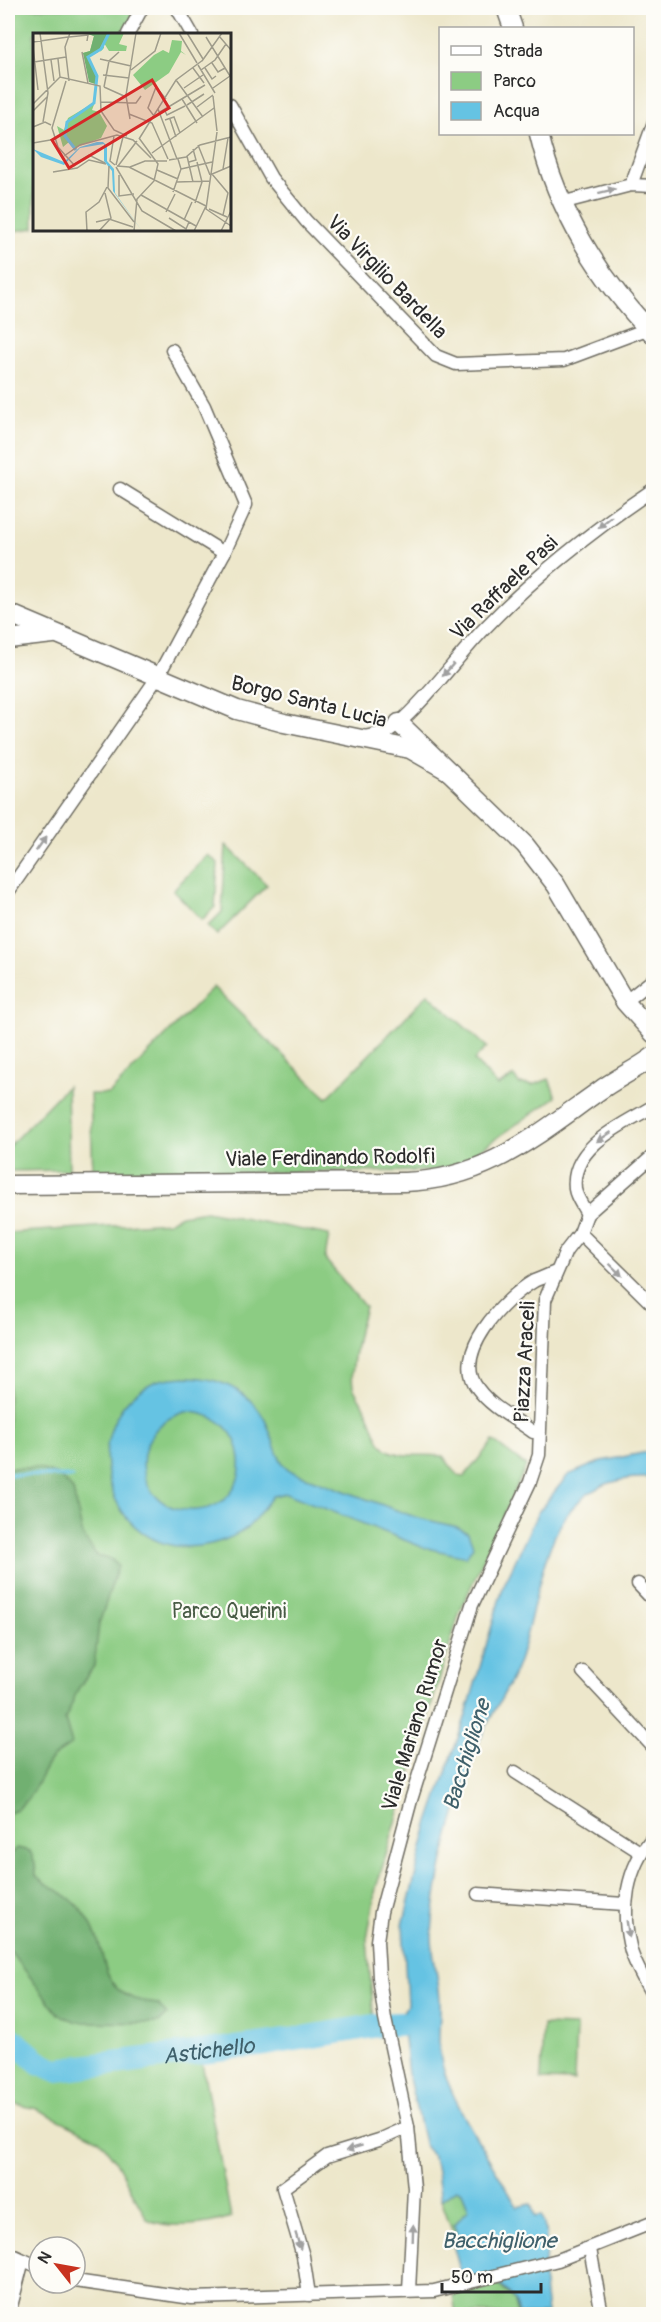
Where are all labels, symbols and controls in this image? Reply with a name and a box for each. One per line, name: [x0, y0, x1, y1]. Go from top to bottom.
legend: [439, 27, 634, 135]
inset map: [33, 33, 231, 231]
text: Strada: [493, 40, 543, 63]
text: Parco: [493, 70, 536, 93]
text: Acqua: [493, 100, 540, 123]
one-way arrow: [597, 185, 616, 195]
street label: Via Virgilio Bardella: [321, 209, 453, 345]
one-way arrow: [598, 516, 613, 528]
street label: Via Raffaele Pasi: [444, 529, 564, 646]
one-way arrow: [442, 662, 455, 677]
street label: Borgo Santa Lucia: [228, 670, 390, 734]
one-way arrow: [35, 837, 47, 852]
one-way arrow: [596, 1131, 612, 1142]
street label: Viale Ferdinando Rodolfi: [225, 1143, 435, 1173]
one-way arrow: [609, 1262, 623, 1276]
street label: Piazza Araceli: [508, 1300, 542, 1424]
park label: Parco Querini: [172, 1598, 287, 1625]
street label: Viale Mariano Rumor: [376, 1635, 454, 1814]
water label: Bacchiglione: [437, 1694, 498, 1814]
one-way arrow: [624, 1919, 633, 1938]
water label: Astichello: [161, 2031, 258, 2071]
one-way arrow: [344, 2144, 362, 2153]
one-way arrow: [408, 2224, 417, 2243]
water label: Bacchiglione: [442, 2227, 558, 2255]
one-way arrow: [294, 2232, 303, 2250]
north arrow: [27, 2235, 87, 2295]
text: N: [34, 2248, 56, 2268]
scale bar: [442, 2256, 541, 2294]
text: 50 m: [451, 2266, 493, 2289]

